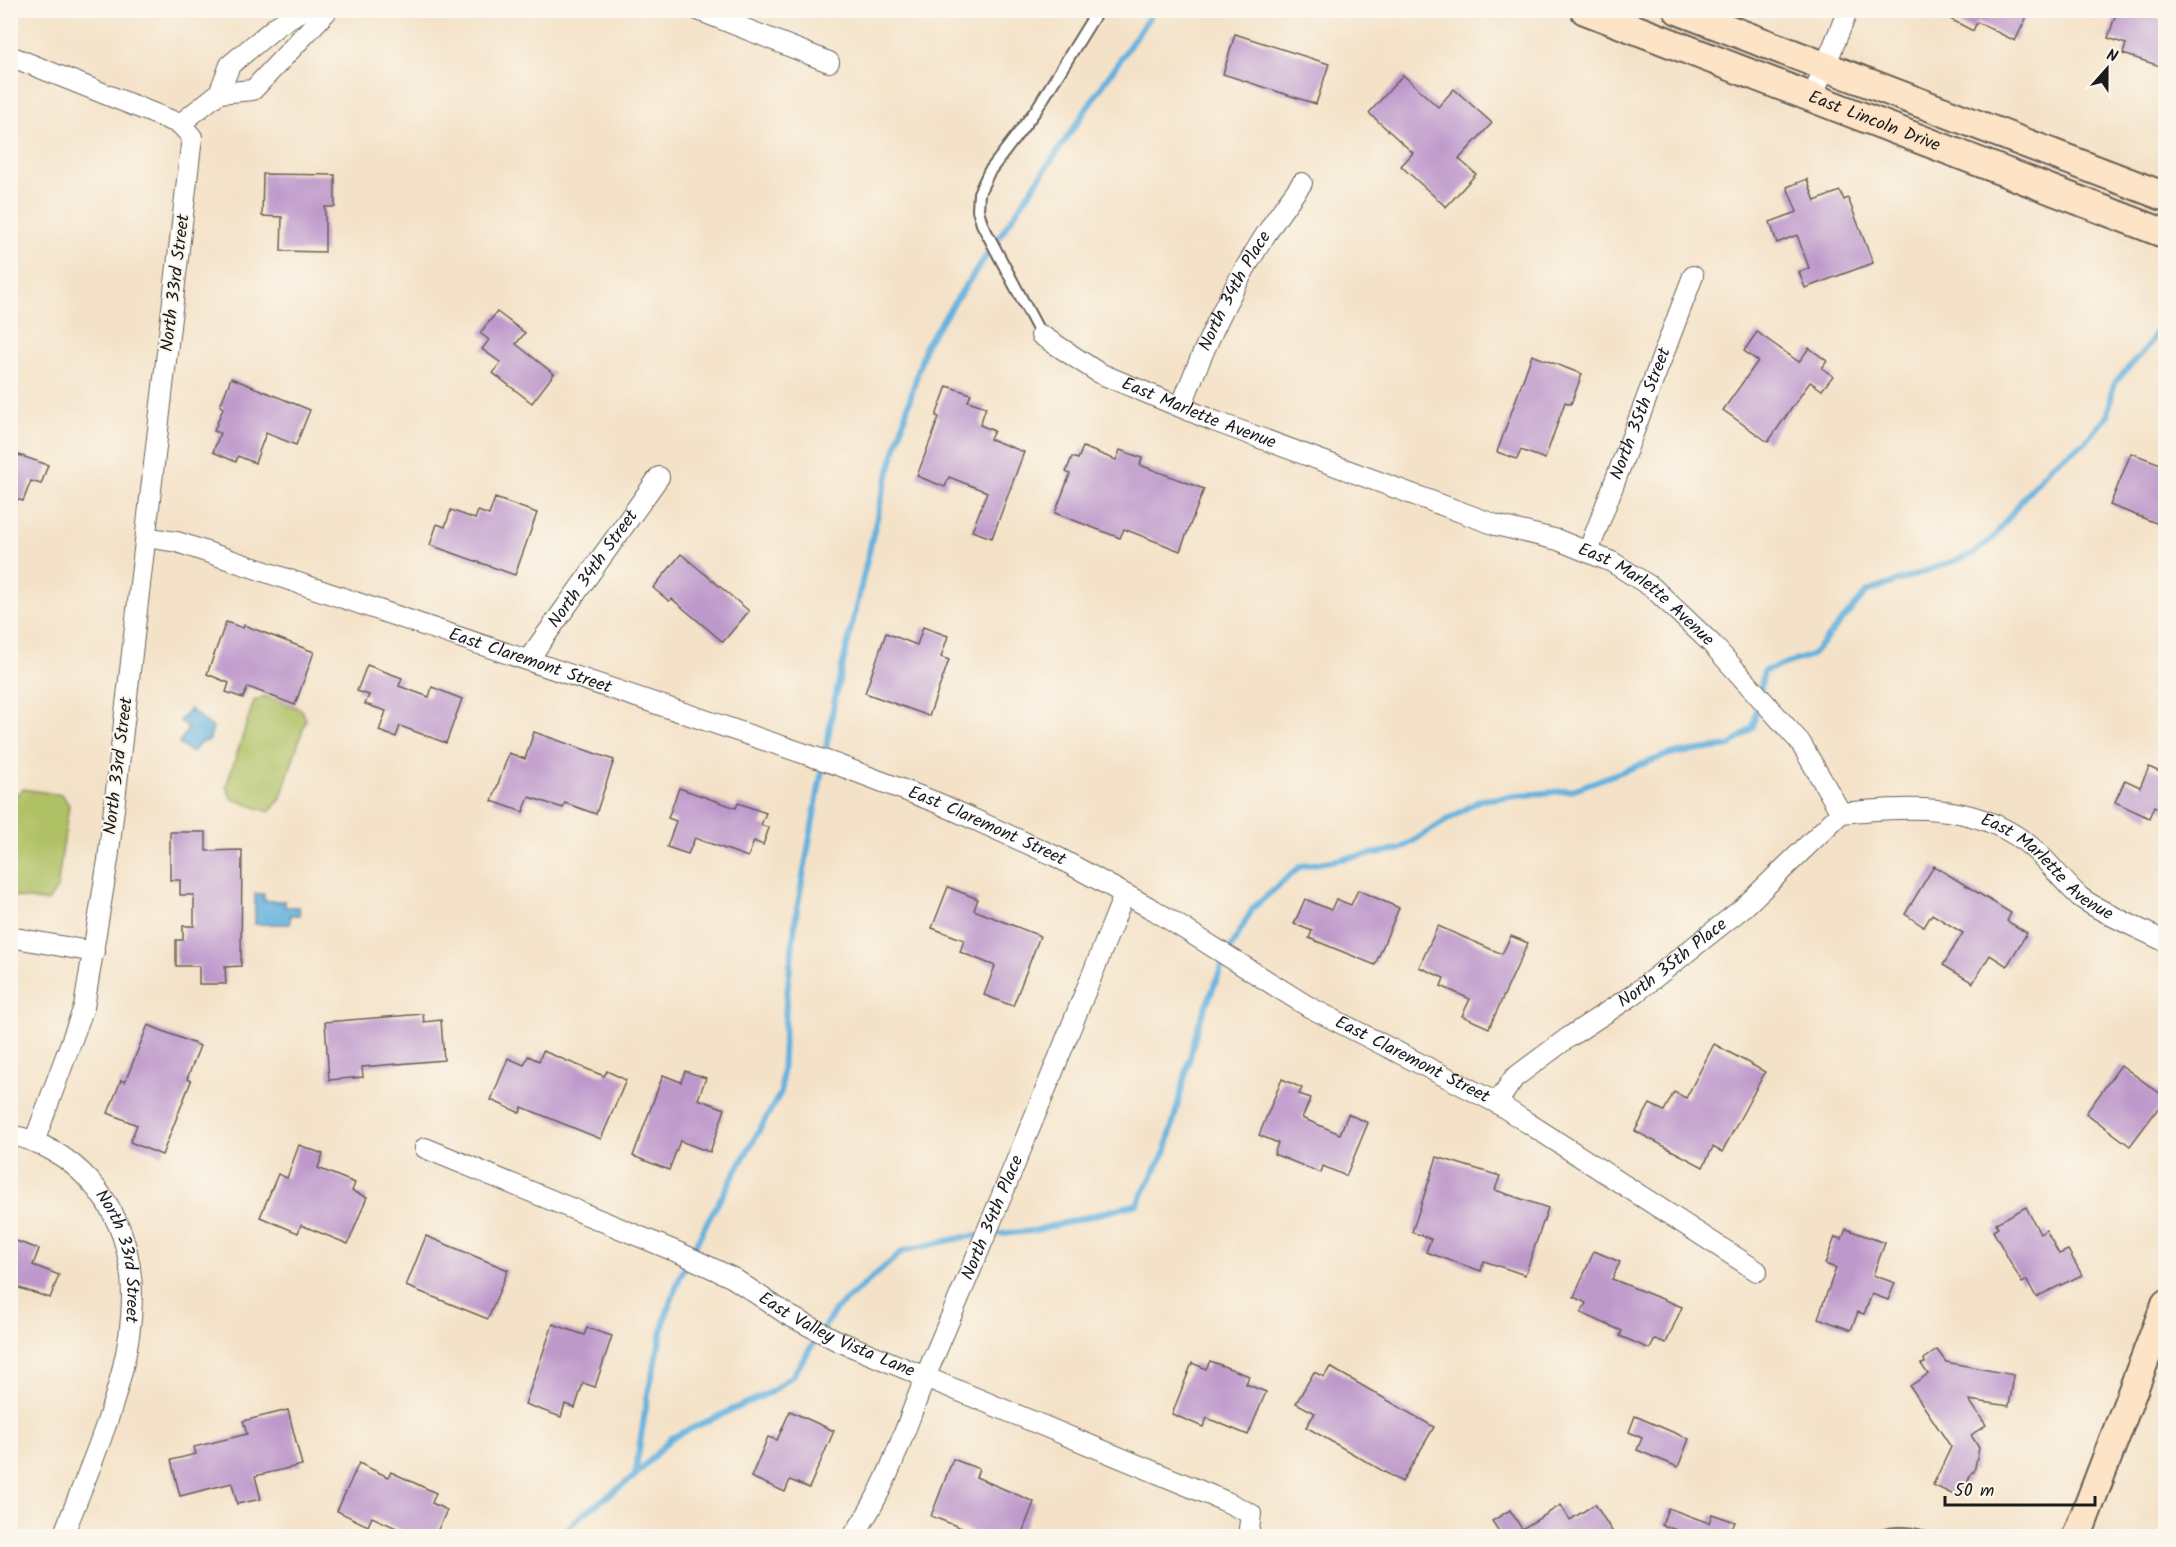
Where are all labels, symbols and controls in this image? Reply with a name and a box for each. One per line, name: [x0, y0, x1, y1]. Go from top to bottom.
north arrow: [2077, 39, 2137, 99]
text: N: [2103, 43, 2121, 70]
street label: East Lincoln Drive: [1804, 83, 1945, 160]
street label: North 33rd Street: [153, 211, 199, 354]
street label: North 34th Place: [1191, 225, 1279, 356]
street label: North 35th Street: [1602, 342, 1679, 484]
street label: East Marlette Avenue: [1117, 369, 1280, 457]
street label: North 34th Street: [541, 503, 646, 634]
street label: East Marlette Avenue: [1573, 535, 1721, 654]
street label: East Claremont Street: [445, 620, 616, 702]
street label: North 33rd Street: [96, 694, 142, 837]
street label: East Claremont Street: [904, 778, 1072, 874]
street label: East Marlette Avenue: [1976, 805, 2118, 929]
street label: North 35th Place: [1612, 911, 1734, 1016]
street label: East Claremont Street: [1330, 1008, 1496, 1112]
street label: North 34th Place: [953, 1151, 1032, 1285]
street label: North 33rd Street: [87, 1183, 147, 1325]
street label: East Valley Vista Lane: [752, 1284, 919, 1386]
scale bar: [1945, 1469, 2095, 1507]
text: 50 m: [1954, 1477, 1994, 1506]

